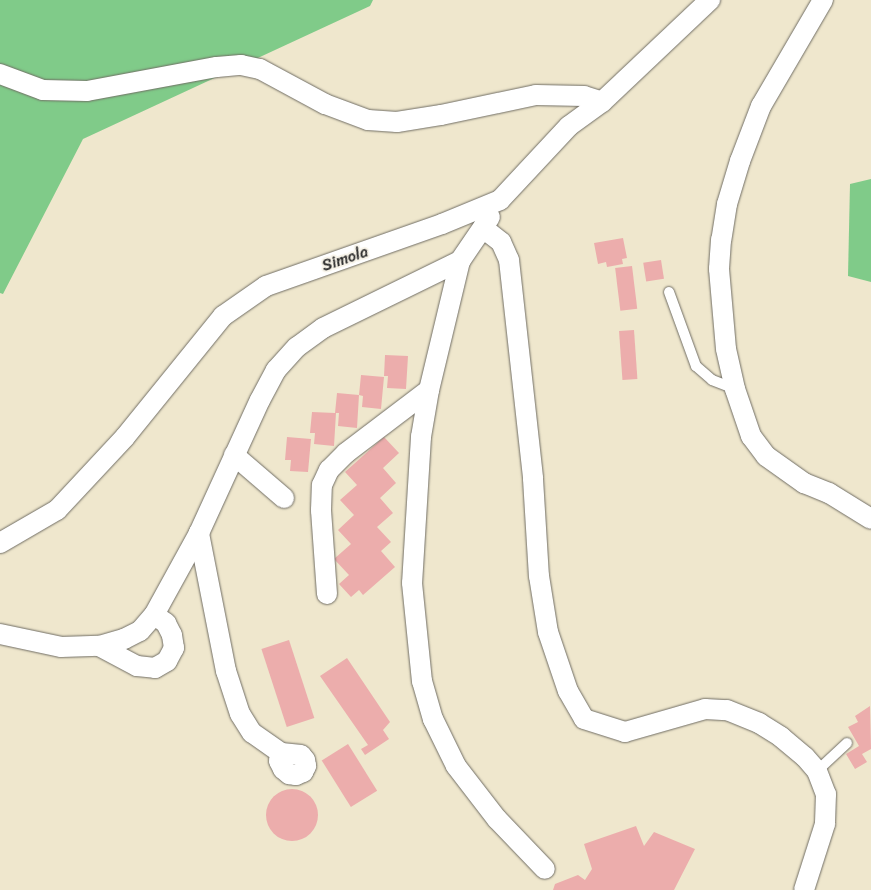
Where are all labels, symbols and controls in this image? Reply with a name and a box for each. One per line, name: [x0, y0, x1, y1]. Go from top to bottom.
street label: Simola: [319, 242, 371, 276]

